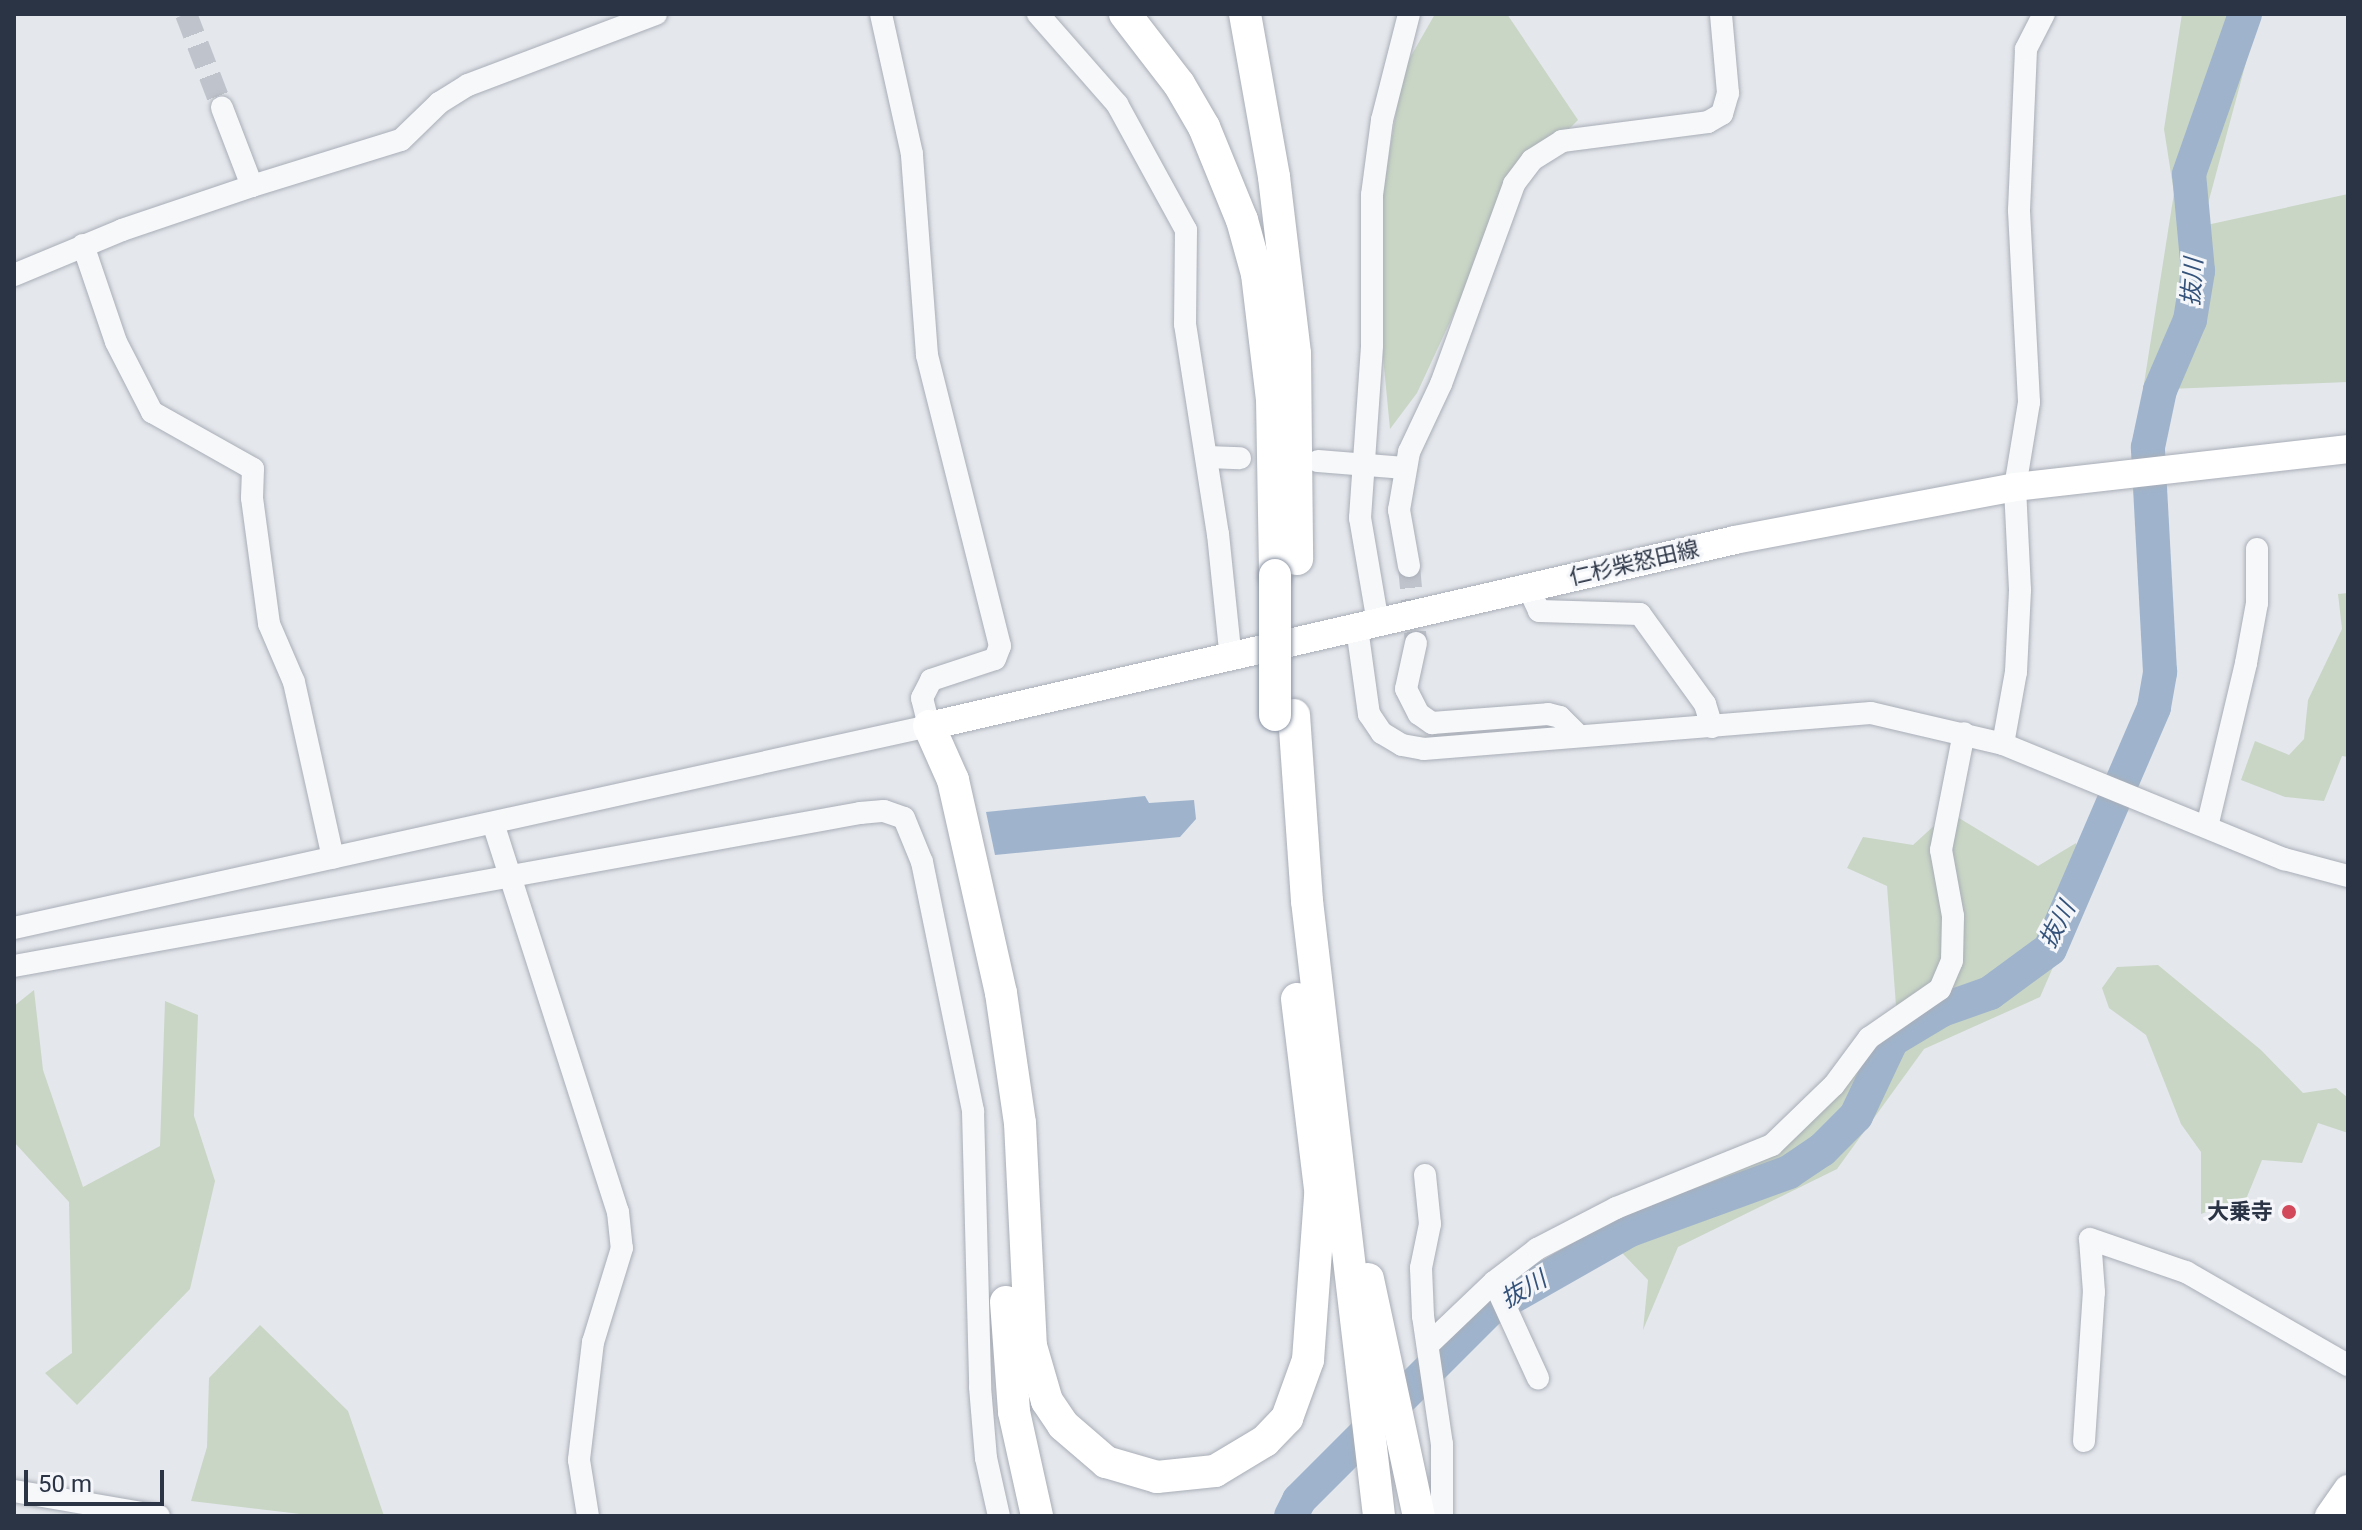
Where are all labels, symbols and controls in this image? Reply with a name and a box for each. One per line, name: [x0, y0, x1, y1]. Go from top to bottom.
water label: 抜川: [2177, 257, 2209, 307]
street label: 仁杉柴怒田線: [1567, 535, 1701, 591]
water label: 抜川: [2034, 897, 2082, 953]
place label: 大乗寺: [2207, 1199, 2273, 1225]
marker: 大乗寺: [2280, 1203, 2298, 1221]
water label: 抜川: [1496, 1266, 1552, 1314]
scale bar: [28, 1454, 168, 1504]
text: 50 m: [38, 1470, 92, 1498]

